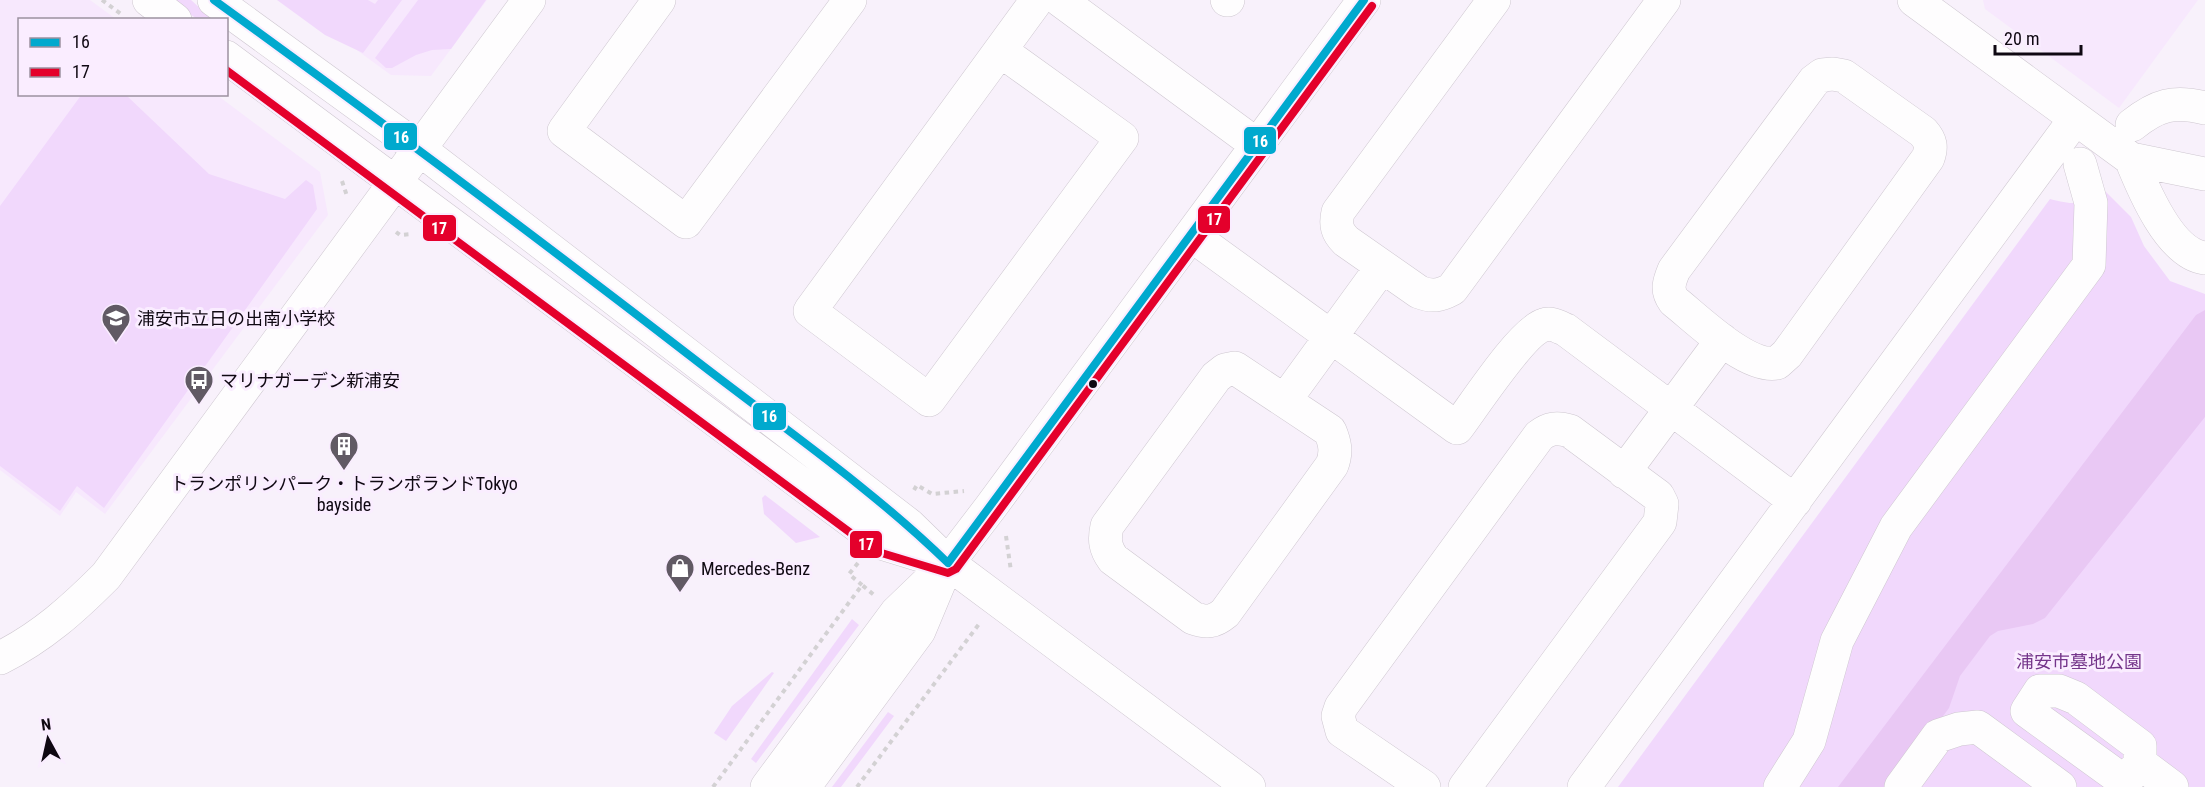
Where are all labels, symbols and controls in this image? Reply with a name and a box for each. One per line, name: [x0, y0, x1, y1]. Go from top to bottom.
legend: [18, 18, 228, 96]
scale bar: [1995, 18, 2080, 56]
text: 20 m: [2004, 28, 2039, 49]
text: 16: [72, 31, 90, 52]
text: 17: [72, 61, 90, 82]
line badge: 16: [383, 122, 418, 151]
line badge: 16: [1243, 126, 1277, 155]
text: 16: [393, 128, 409, 147]
text: 16: [1252, 132, 1268, 151]
line badge: 17: [1197, 205, 1231, 234]
text: 17: [1206, 210, 1222, 229]
line badge: 17: [422, 214, 457, 242]
text: 17: [431, 219, 447, 238]
school or university icon: 浦安市立日の出南小学校: [100, 302, 132, 344]
place label: 浦安市立日の出南小学校: [137, 308, 335, 329]
bus stop icon: マリナガーデン新浦安: [183, 364, 215, 406]
place label: マリナガーデン新浦安: [220, 370, 400, 391]
unlabelled marker: [1087, 378, 1099, 390]
line badge: 16: [752, 402, 787, 431]
text: 16: [761, 407, 777, 426]
building icon: トランポリンパーク・トランポランドTokyo bayside: [328, 430, 360, 472]
place label: トランポリンパーク・トランポランドTokyo bayside: [170, 473, 518, 515]
line badge: 17: [849, 530, 883, 559]
text: 17: [858, 535, 874, 554]
shop icon: Mercedes-Benz: [664, 552, 696, 594]
place label: Mercedes-Benz: [701, 558, 810, 579]
park label: 浦安市墓地公園: [2016, 651, 2142, 672]
north arrow: [18, 709, 78, 769]
text: N: [40, 715, 52, 735]

